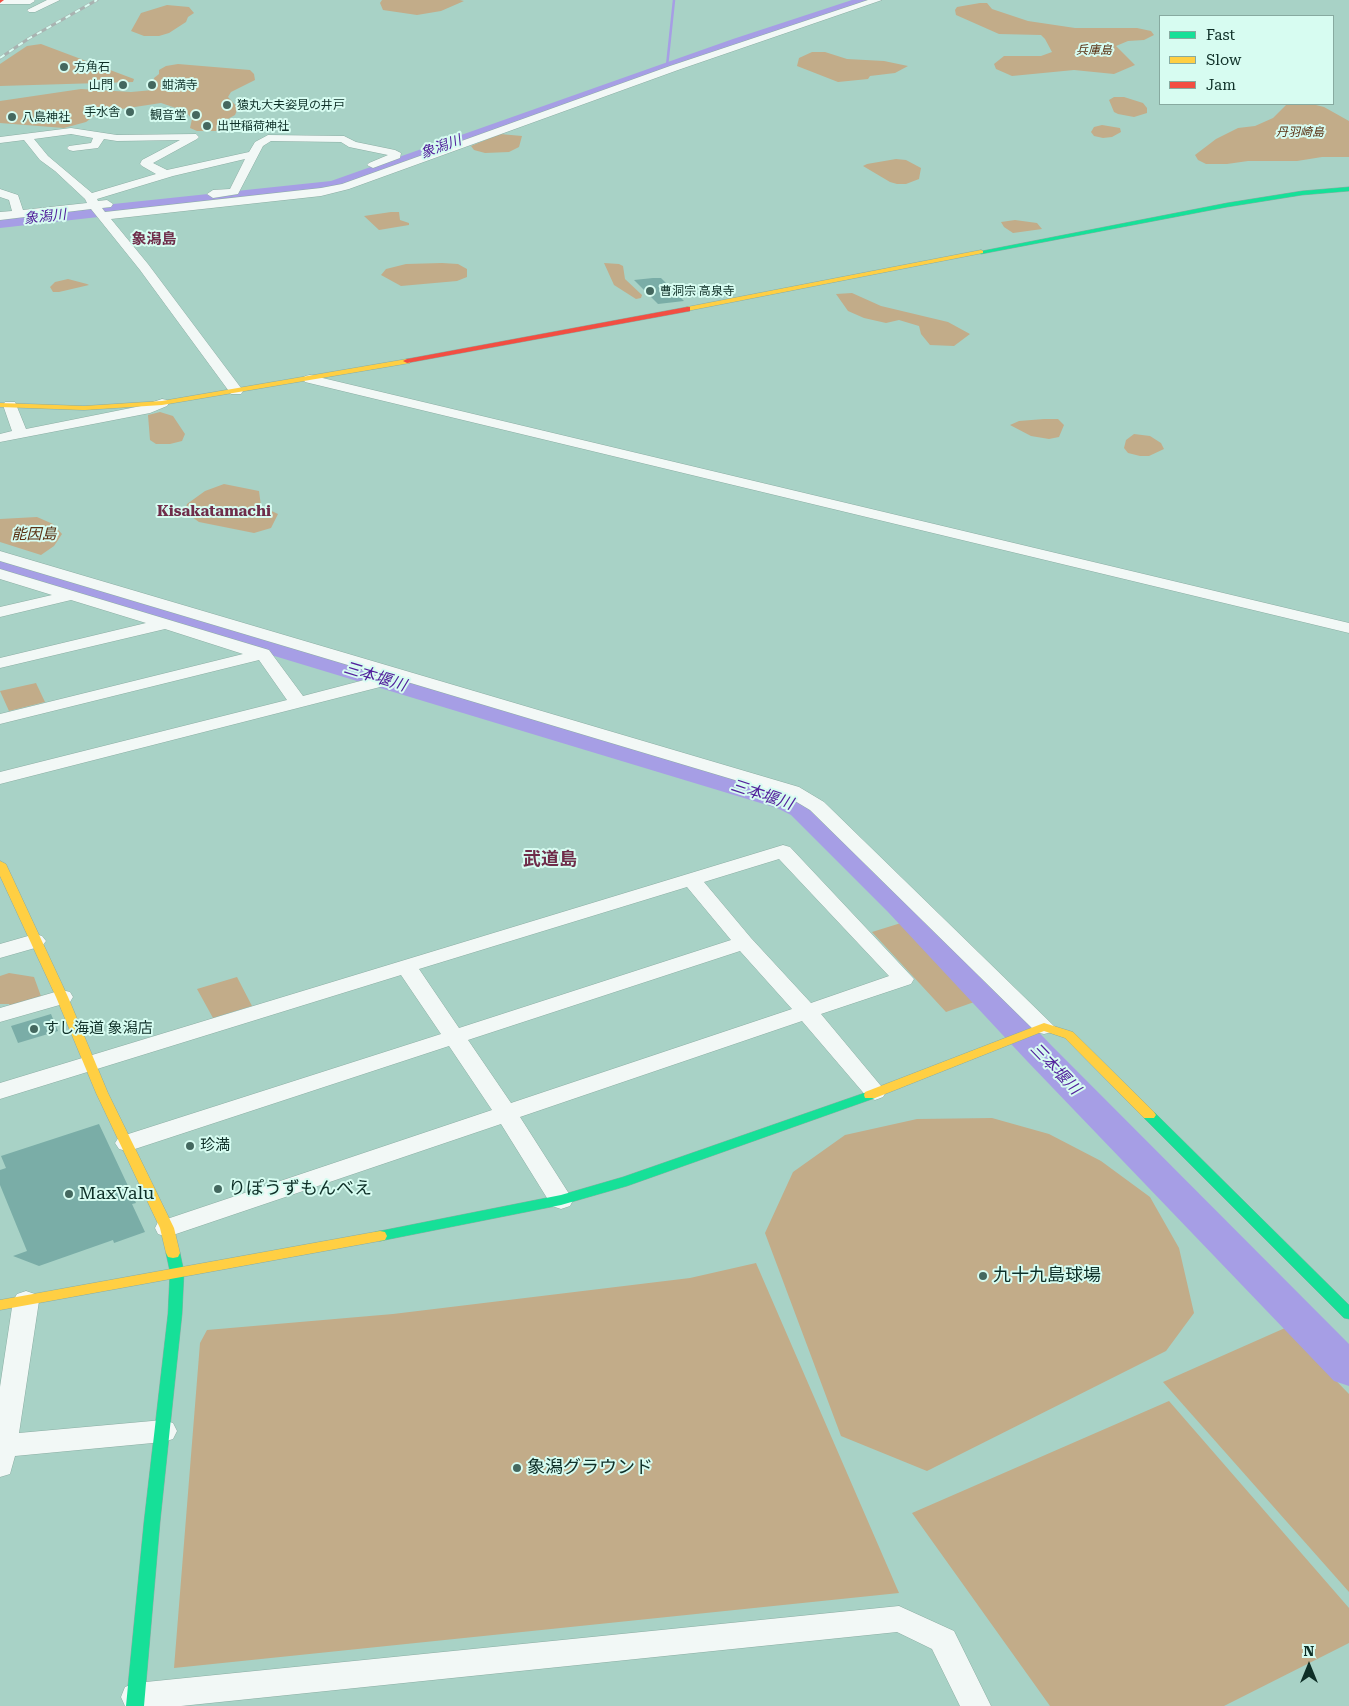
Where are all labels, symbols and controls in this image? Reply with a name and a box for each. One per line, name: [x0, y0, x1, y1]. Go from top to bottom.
legend: [1159, 15, 1334, 105]
text: Fast: [1206, 26, 1235, 44]
park label: 兵庫島: [1076, 43, 1112, 57]
text: Slow: [1206, 51, 1241, 69]
place label: 方角石: [74, 60, 110, 74]
marker: 方角石: [58, 61, 70, 73]
text: Jam: [1206, 76, 1236, 94]
place label: 山門: [89, 78, 113, 92]
place label: 蚶満寺: [162, 78, 198, 92]
marker: 山門: [117, 79, 129, 91]
marker: 蚶満寺: [146, 79, 158, 91]
place label: 猿丸大夫姿見の井戸: [237, 98, 345, 112]
marker: 猿丸大夫姿見の井戸: [221, 99, 233, 111]
place label: 手水舎: [84, 105, 120, 119]
marker: 手水舎: [124, 106, 136, 118]
place label: 観音堂: [150, 108, 186, 122]
marker: 観音堂: [190, 109, 202, 121]
place label: 八島神社: [22, 110, 70, 124]
marker: 八島神社: [6, 111, 18, 123]
place label: 出世稲荷神社: [217, 119, 289, 133]
marker: 出世稲荷神社: [201, 120, 213, 132]
park label: 丹羽崎島: [1276, 125, 1324, 139]
water label: 象潟川: [418, 132, 464, 162]
water label: 象潟川: [23, 206, 67, 228]
district label: 象潟島: [132, 231, 176, 249]
place label: 曹洞宗 高泉寺: [660, 284, 735, 298]
marker: 曹洞宗 高泉寺: [644, 285, 656, 297]
district label: Kisakatamachi: [157, 503, 271, 521]
park label: 能因島: [12, 526, 56, 544]
water label: 三本堰川: [342, 658, 408, 696]
water label: 三本堰川: [729, 776, 795, 814]
district label: 武道島: [523, 849, 577, 871]
place label: すし海道 象潟店: [44, 1020, 153, 1038]
marker: すし海道 象潟店: [28, 1023, 40, 1035]
water label: 三本堰川: [1026, 1039, 1084, 1099]
place label: 珍満: [200, 1137, 230, 1155]
marker: 珍満: [184, 1140, 196, 1152]
place label: りぽうずもんべえ: [228, 1178, 372, 1200]
place label: MaxValu: [79, 1183, 154, 1205]
marker: りぽうずもんべえ: [212, 1183, 224, 1195]
marker: MaxValu: [63, 1188, 75, 1200]
place label: 九十九島球場: [993, 1265, 1101, 1287]
marker: 九十九島球場: [977, 1270, 989, 1282]
place label: 象潟グラウンド: [527, 1457, 653, 1479]
marker: 象潟グラウンド: [511, 1462, 523, 1474]
north arrow: [1284, 1641, 1334, 1691]
text: N: [1304, 1643, 1314, 1659]

